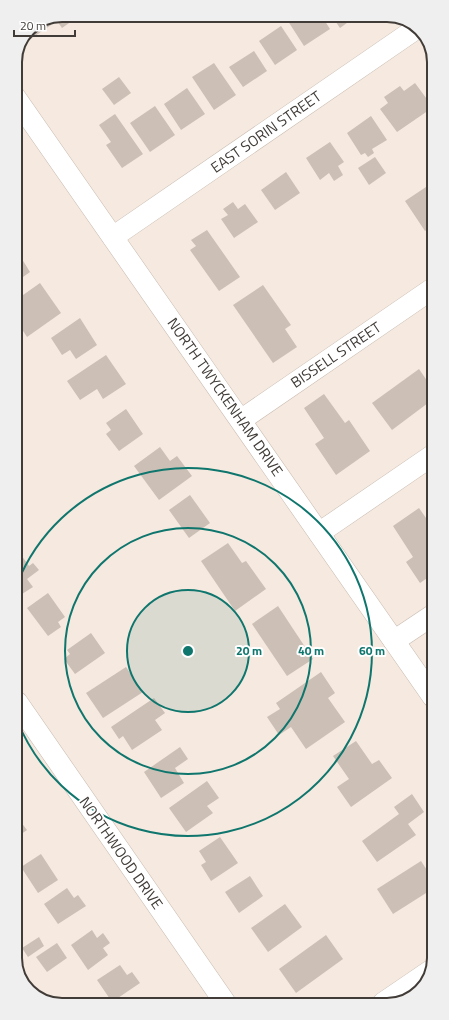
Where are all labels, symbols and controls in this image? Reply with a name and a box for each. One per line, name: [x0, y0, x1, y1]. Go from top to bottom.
scale bar: [14, 12, 75, 38]
text: 20 m: [20, 16, 46, 35]
street label: EAST SORIN STREET: [206, 85, 326, 178]
street label: NORTH TWYCKENHAM DRIVE: [162, 313, 289, 481]
street label: BISSELL STREET: [286, 316, 386, 393]
text: 20 m: [236, 641, 262, 660]
text: 40 m: [298, 641, 324, 660]
text: 60 m: [359, 641, 385, 660]
centre of rings: [181, 644, 195, 658]
street label: NORTHWOOD DRIVE: [74, 792, 169, 914]

